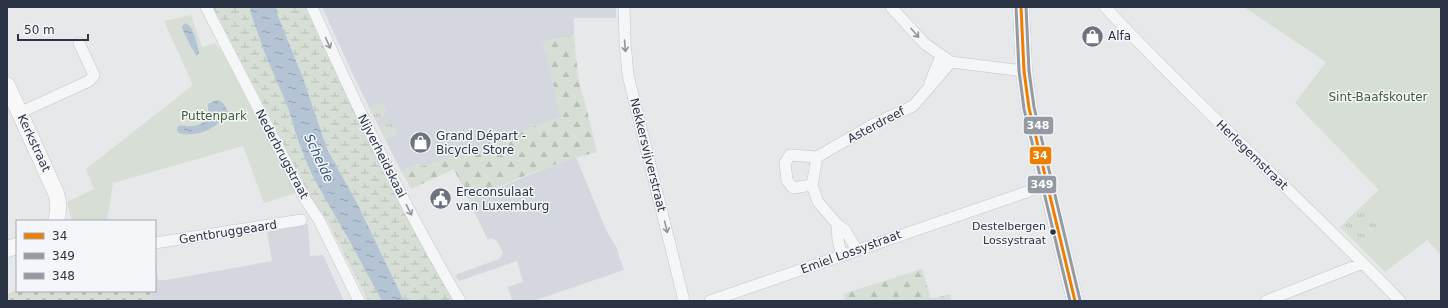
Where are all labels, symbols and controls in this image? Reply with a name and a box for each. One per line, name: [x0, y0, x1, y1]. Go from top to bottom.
scale bar: [18, 16, 88, 42]
text: 50 m: [24, 23, 55, 37]
shop icon: Alfa: [1080, 23, 1106, 49]
one-way arrow: [910, 27, 919, 37]
place label: Alfa: [1108, 29, 1131, 43]
one-way arrow: [325, 36, 332, 48]
one-way arrow: [622, 39, 629, 52]
park label: Sint-Baafskouter: [1328, 90, 1428, 104]
street label: Nekkersvijverstraat: [627, 97, 669, 214]
street label: Asterdreef: [845, 104, 908, 146]
street label: Nederbrugstraat: [252, 107, 312, 201]
park label: Puttenpark: [181, 109, 247, 123]
street label: Kerkstraat: [15, 112, 54, 174]
street label: Nijverheidskaai: [355, 112, 409, 200]
line badge: 348: [1023, 116, 1054, 135]
street label: Herlegemstraat: [1213, 117, 1291, 193]
text: 348: [1027, 119, 1049, 132]
place label: Grand Départ - Bicycle Store: [436, 129, 526, 157]
shop icon: Grand Départ - Bicycle Store: [408, 130, 434, 156]
water label: Schelde: [301, 131, 337, 185]
line badge: 34: [1029, 146, 1052, 165]
text: 34: [1032, 149, 1048, 162]
line badge: 349: [1027, 175, 1057, 194]
text: 349: [1031, 178, 1053, 191]
place label: Ereconsulaat van Luxemburg: [456, 185, 549, 213]
public building icon: Ereconsulaat van Luxemburg: [427, 186, 453, 212]
one-way arrow: [406, 204, 413, 216]
street label: Gentbruggeaard: [178, 217, 278, 247]
legend: [16, 220, 156, 292]
one-way arrow: [662, 220, 670, 233]
place label: Destelbergen Lossystraat: [972, 220, 1047, 247]
street label: Emiel Lossystraat: [799, 227, 903, 277]
marker: Destelbergen Lossystraat: [1048, 227, 1058, 237]
text: 34: [52, 229, 67, 243]
text: 349: [52, 249, 75, 263]
text: 348: [52, 269, 75, 283]

